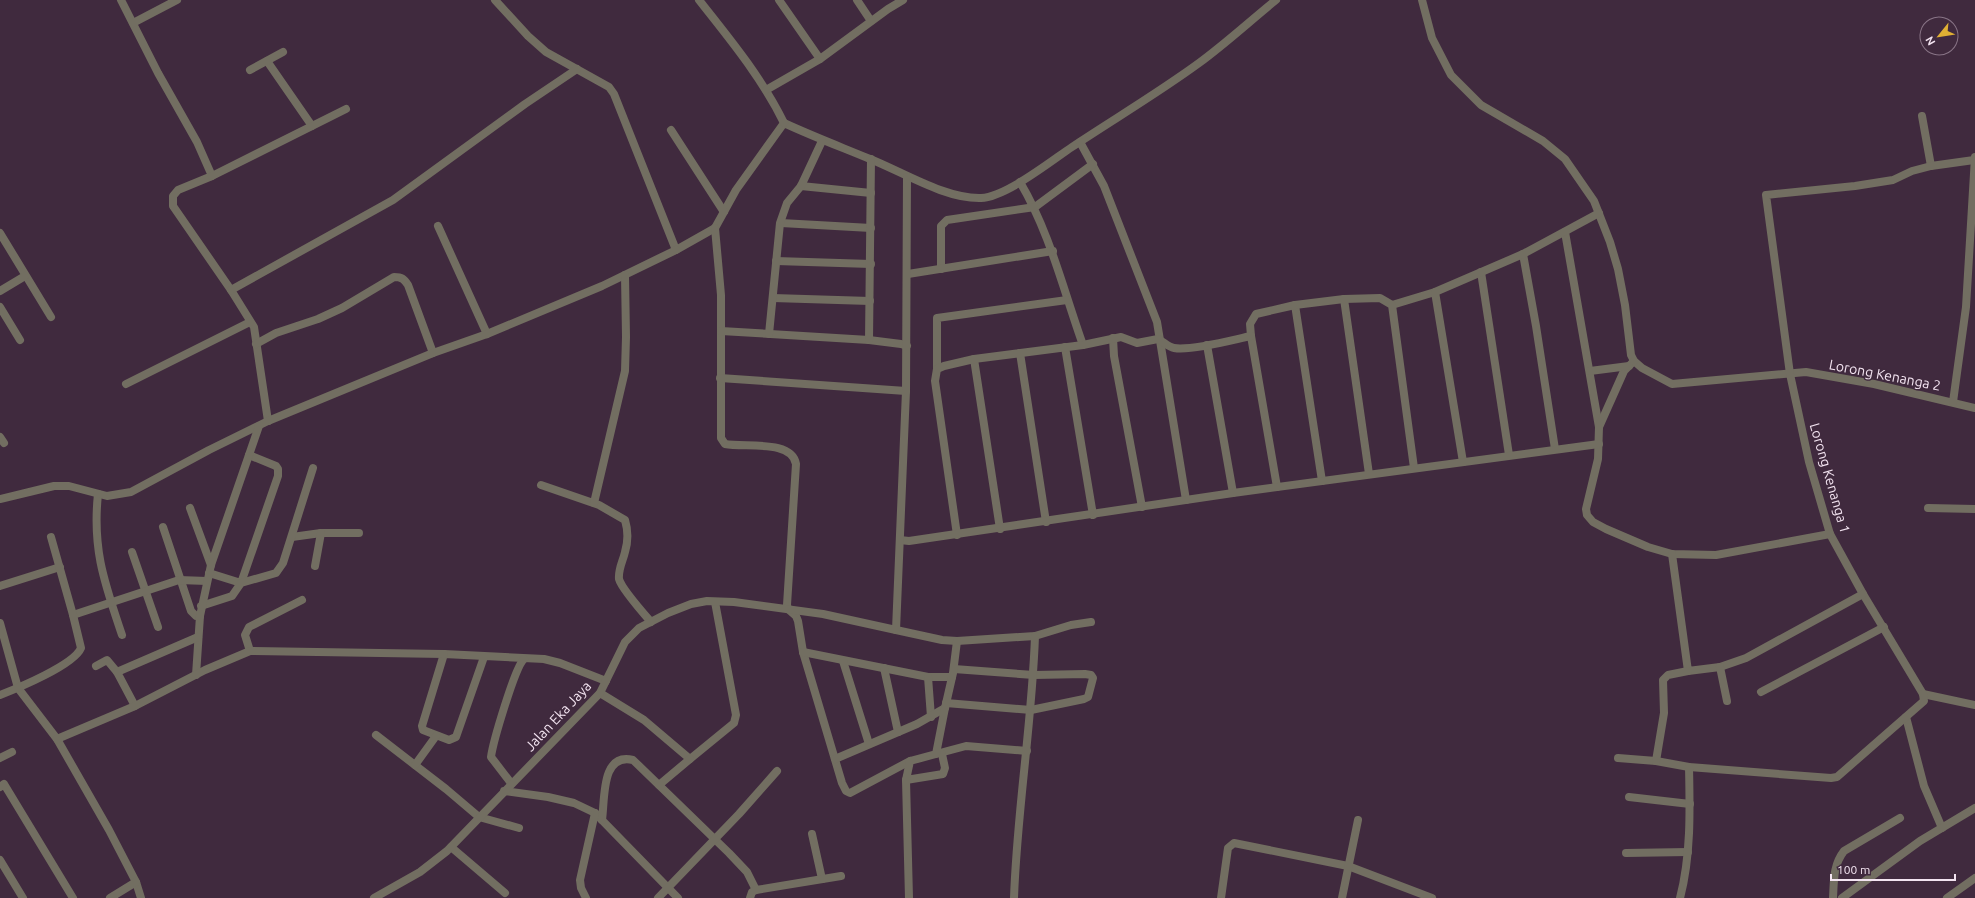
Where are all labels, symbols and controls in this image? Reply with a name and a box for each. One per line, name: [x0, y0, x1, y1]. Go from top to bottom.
north arrow: [1919, 16, 1959, 56]
text: N: [1923, 34, 1938, 48]
street label: Lorong Kenanga 2: [1828, 356, 1942, 394]
street label: Lorong Kenanga 1: [1807, 421, 1853, 535]
street label: Jalan Eka Jaya: [522, 678, 594, 754]
scale bar: [1831, 856, 1955, 882]
text: 100 m: [1837, 863, 1870, 876]

